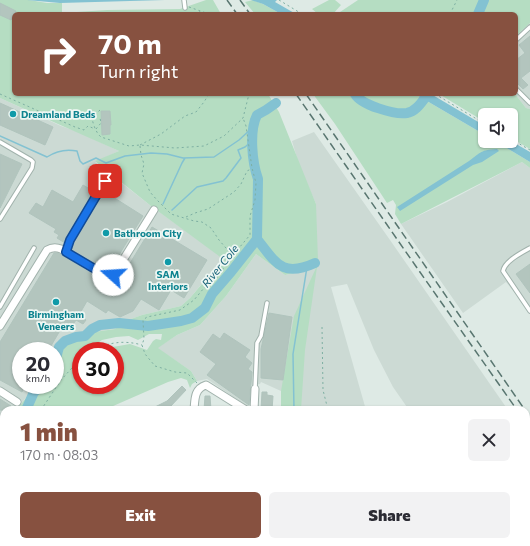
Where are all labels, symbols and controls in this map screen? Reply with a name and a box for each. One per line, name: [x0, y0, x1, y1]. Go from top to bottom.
text: 70 m: [98, 26, 162, 60]
icon: right: [32, 28, 84, 80]
text: Turn right: [98, 60, 178, 82]
place label: Dreamland Beds: [21, 108, 96, 120]
map controls: [478, 108, 518, 148]
button: sound: [478, 108, 518, 148]
marker: Dreamland Beds: [8, 109, 18, 119]
pin: [88, 164, 122, 198]
icon: arrive: [94, 170, 116, 192]
place label: Bathroom City: [114, 227, 182, 239]
marker: Bathroom City: [101, 228, 111, 238]
water label: River Cole: [199, 242, 241, 289]
position arrow: [92, 254, 134, 296]
marker: SAM Interiors: [163, 257, 173, 267]
place label: SAM Interiors: [148, 268, 188, 292]
marker: Birmingham Veneers: [51, 297, 61, 307]
place label: Birmingham Veneers: [28, 308, 84, 332]
speed limit sign: 30: [72, 342, 124, 394]
text: 20: [26, 351, 50, 375]
text: km/h: [26, 372, 50, 384]
text: 1 min: [20, 417, 78, 446]
button: close: [468, 419, 510, 461]
text: 170 m · 08:03: [20, 447, 98, 463]
button: Exit: [20, 492, 261, 538]
button: Share: [269, 492, 510, 538]

